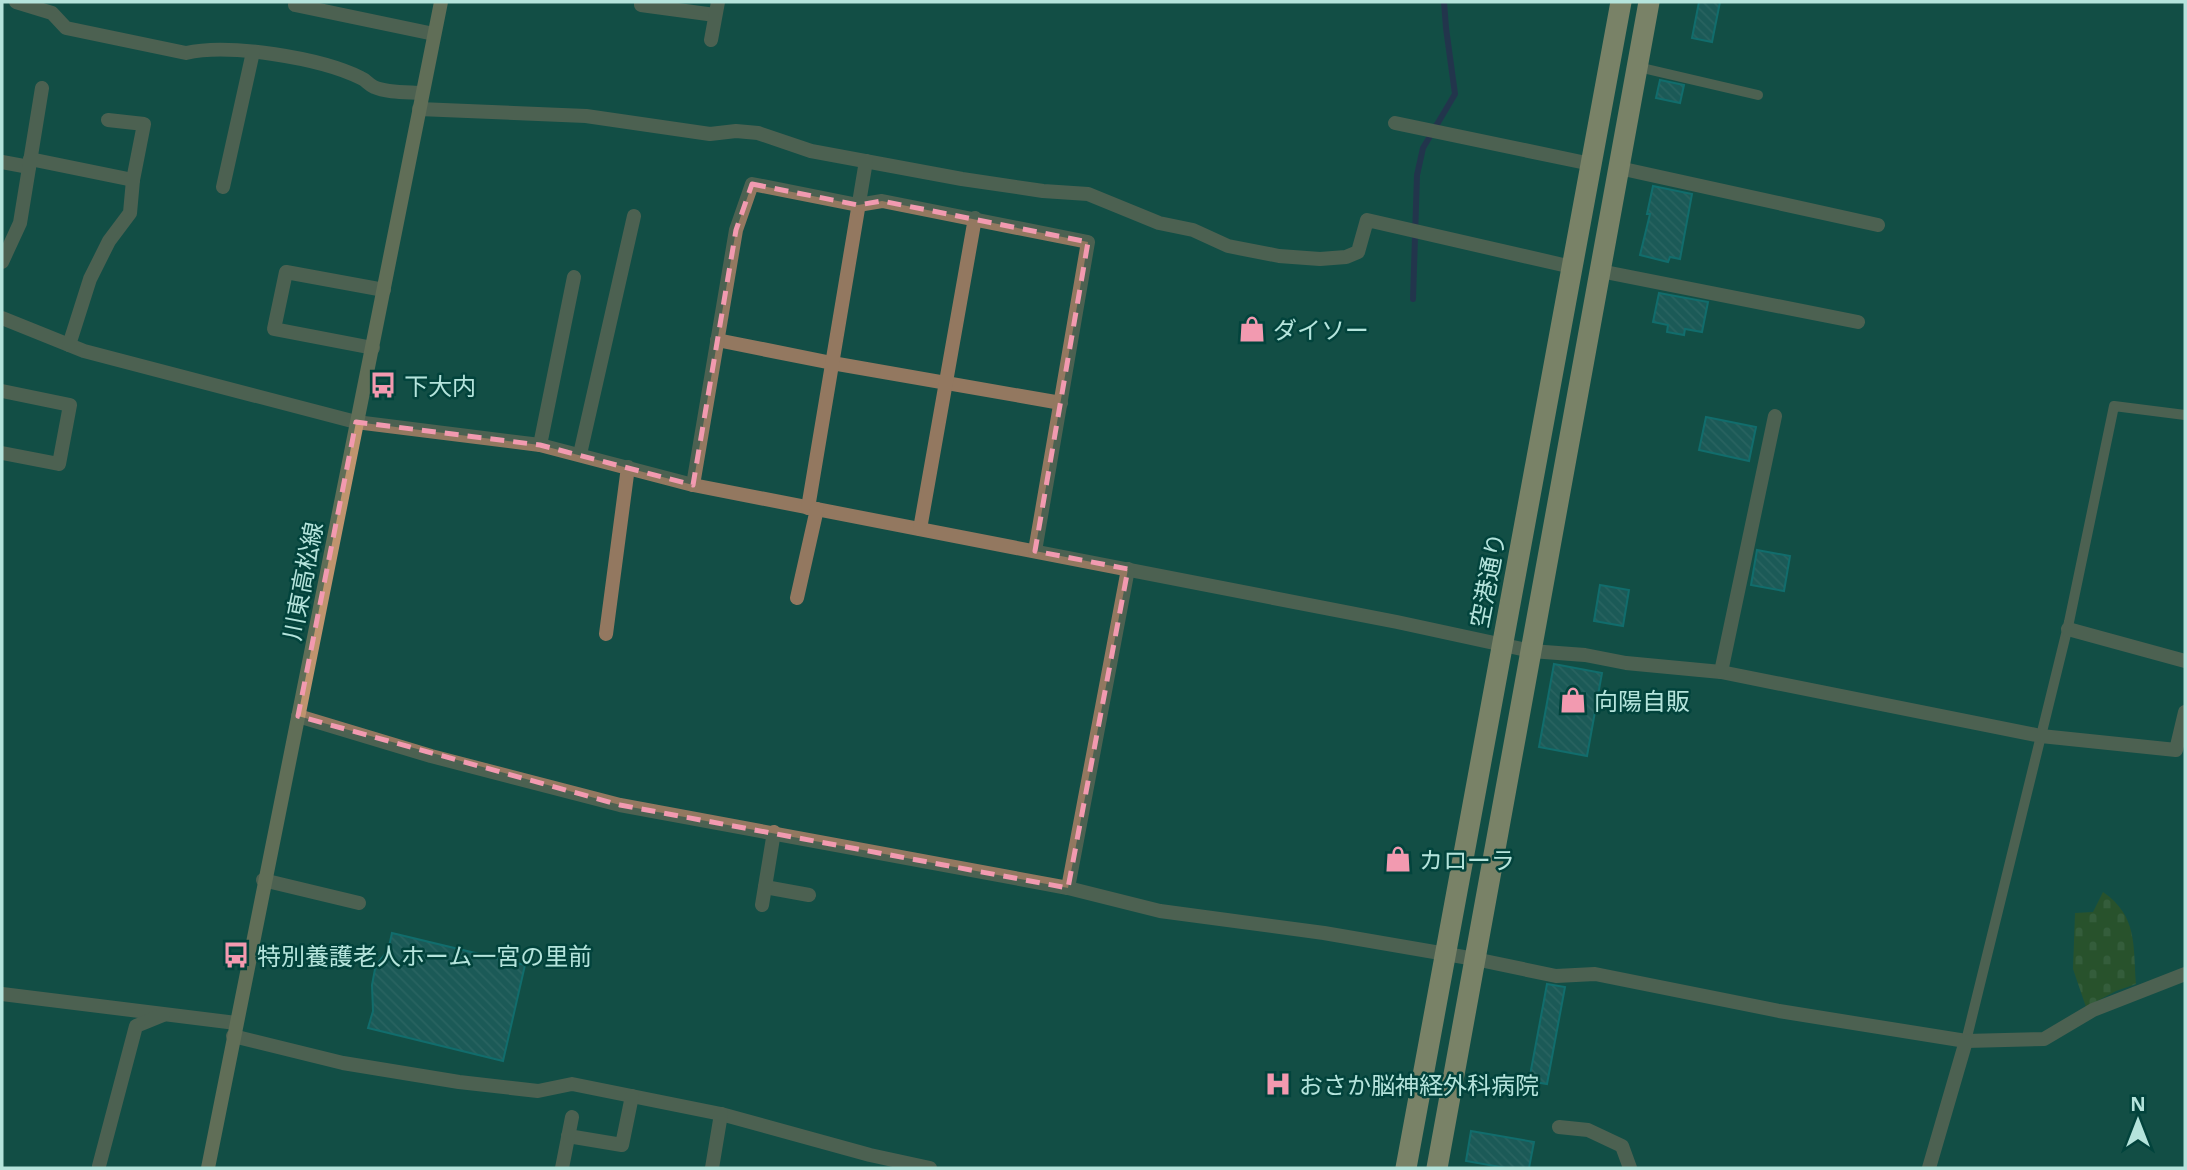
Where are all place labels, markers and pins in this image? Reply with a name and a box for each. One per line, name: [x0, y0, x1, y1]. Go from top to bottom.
place label: ダイソー: [1273, 313, 1369, 346]
shop icon: ダイソー: [1237, 314, 1267, 344]
place label: 下大内: [404, 369, 476, 402]
bus stop icon: 下大内: [368, 370, 398, 400]
place label: 向陽自販: [1594, 684, 1690, 717]
shop icon: 向陽自販: [1558, 685, 1588, 715]
place label: カローラ: [1419, 843, 1515, 876]
shop icon: カローラ: [1383, 844, 1413, 874]
place label: 特別養護老人ホーム一宮の里前: [257, 939, 592, 972]
bus stop icon: 特別養護老人ホーム一宮の里前: [221, 940, 251, 970]
place label: おさか脳神経外科病院: [1299, 1068, 1539, 1101]
hospital icon: おさか脳神経外科病院: [1263, 1069, 1293, 1099]

